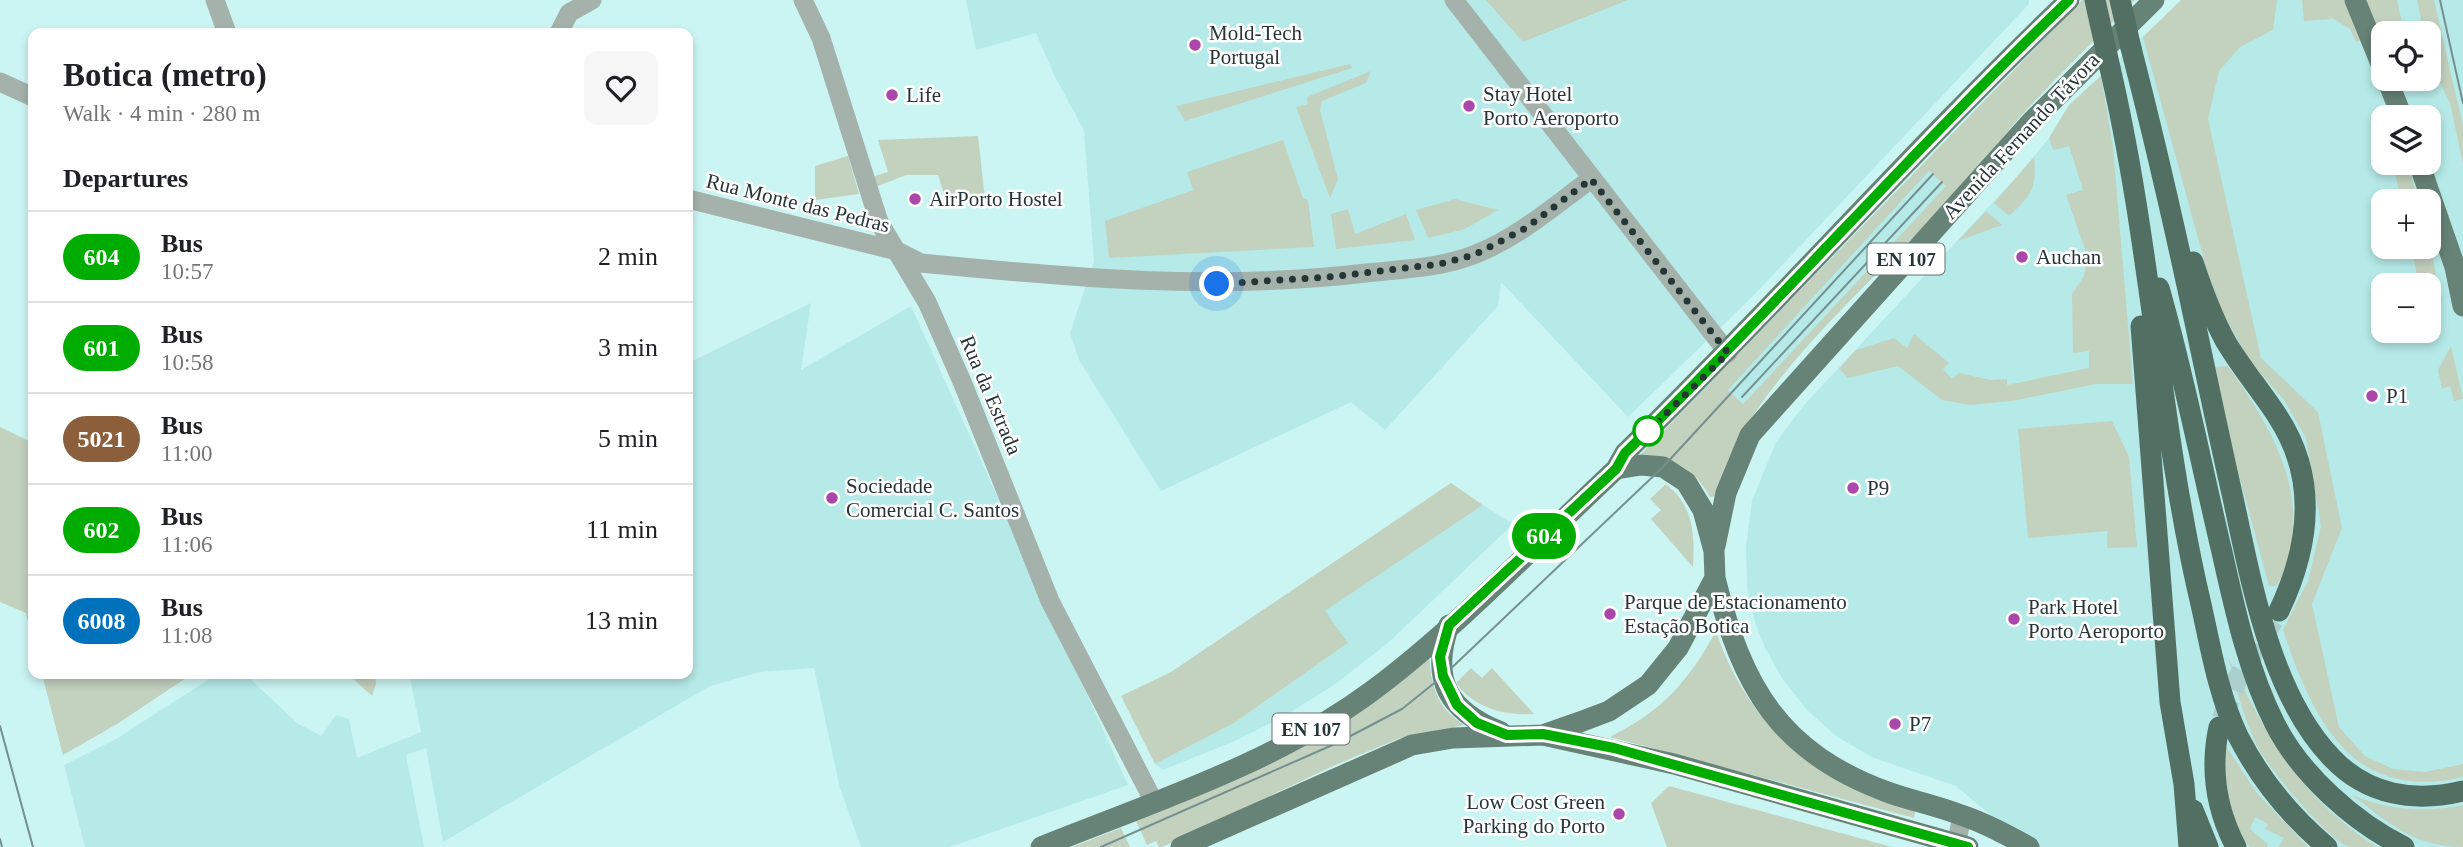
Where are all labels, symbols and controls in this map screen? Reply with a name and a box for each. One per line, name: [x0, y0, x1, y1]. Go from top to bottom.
place label: Mold-Tech Portugal: [1209, 21, 1303, 69]
map controls: [2371, 21, 2441, 343]
button: locate: [2371, 21, 2441, 91]
marker: Mold-Tech Portugal: [1187, 37, 1203, 53]
street label: Avenida Fernando Távora: [1938, 47, 2105, 224]
button: heart: [584, 51, 658, 125]
text: Botica (metro): [63, 57, 267, 93]
place label: Stay Hotel Porto Aeroporto: [1483, 82, 1619, 130]
place label: Life: [906, 83, 941, 107]
marker: Life: [884, 87, 900, 103]
marker: Stay Hotel Porto Aeroporto: [1461, 98, 1477, 114]
text: Walk · 4 min · 280 m: [63, 101, 260, 126]
button: layers: [2371, 105, 2441, 175]
text: Departures: [63, 164, 188, 193]
street label: Rua Monte das Pedras: [704, 169, 892, 237]
place label: AirPorto Hostel: [929, 187, 1063, 211]
button: +: [2371, 189, 2441, 259]
marker: AirPorto Hostel: [907, 191, 923, 207]
text: Bus: [161, 229, 203, 258]
text: 2 min: [598, 242, 658, 271]
text: 604: [84, 244, 120, 270]
road number: EN 107: [1868, 244, 1944, 274]
place label: Auchan: [2036, 245, 2102, 269]
marker: Auchan: [2014, 249, 2030, 265]
text: 10:57: [161, 259, 213, 284]
your location: [1199, 266, 1234, 301]
button: −: [2371, 273, 2441, 343]
text: Bus: [161, 320, 203, 349]
street label: Rua da Estrada: [955, 332, 1027, 459]
text: 3 min: [598, 333, 658, 362]
text: 601: [84, 335, 120, 361]
text: 10:58: [161, 350, 213, 375]
place label: P1: [2386, 384, 2408, 408]
marker: P1: [2364, 388, 2380, 404]
text: Bus: [161, 411, 203, 440]
unlabelled marker: [1633, 416, 1663, 446]
text: 5 min: [598, 424, 658, 453]
text: 5021: [78, 426, 126, 452]
text: 11:00: [161, 441, 213, 466]
place label: Sociedade Comercial C. Santos: [846, 474, 1019, 522]
place label: P9: [1867, 476, 1889, 500]
marker: P9: [1845, 480, 1861, 496]
marker: Sociedade Comercial C. Santos: [824, 490, 840, 506]
text: Bus: [161, 502, 203, 531]
line badge: 604: [1504, 513, 1584, 559]
text: 11 min: [586, 515, 658, 544]
text: 602: [84, 517, 120, 543]
text: 604: [1526, 523, 1562, 549]
text: 11:06: [161, 532, 213, 557]
place label: Parque de Estacionamento Estação Botica: [1624, 590, 1847, 638]
text: Bus: [161, 593, 203, 622]
place label: Park Hotel Porto Aeroporto: [2028, 595, 2164, 643]
text: 13 min: [585, 606, 658, 635]
marker: Parque de Estacionamento Estação Botica: [1602, 606, 1618, 622]
text: 6008: [78, 608, 126, 634]
marker: Park Hotel Porto Aeroporto: [2006, 611, 2022, 627]
text: 11:08: [161, 623, 213, 648]
place label: P7: [1909, 712, 1931, 736]
road number: EN 107: [1272, 714, 1350, 744]
marker: P7: [1887, 716, 1903, 732]
place label: Low Cost Green Parking do Porto: [1463, 790, 1605, 838]
marker: Low Cost Green Parking do Porto: [1611, 806, 1627, 822]

